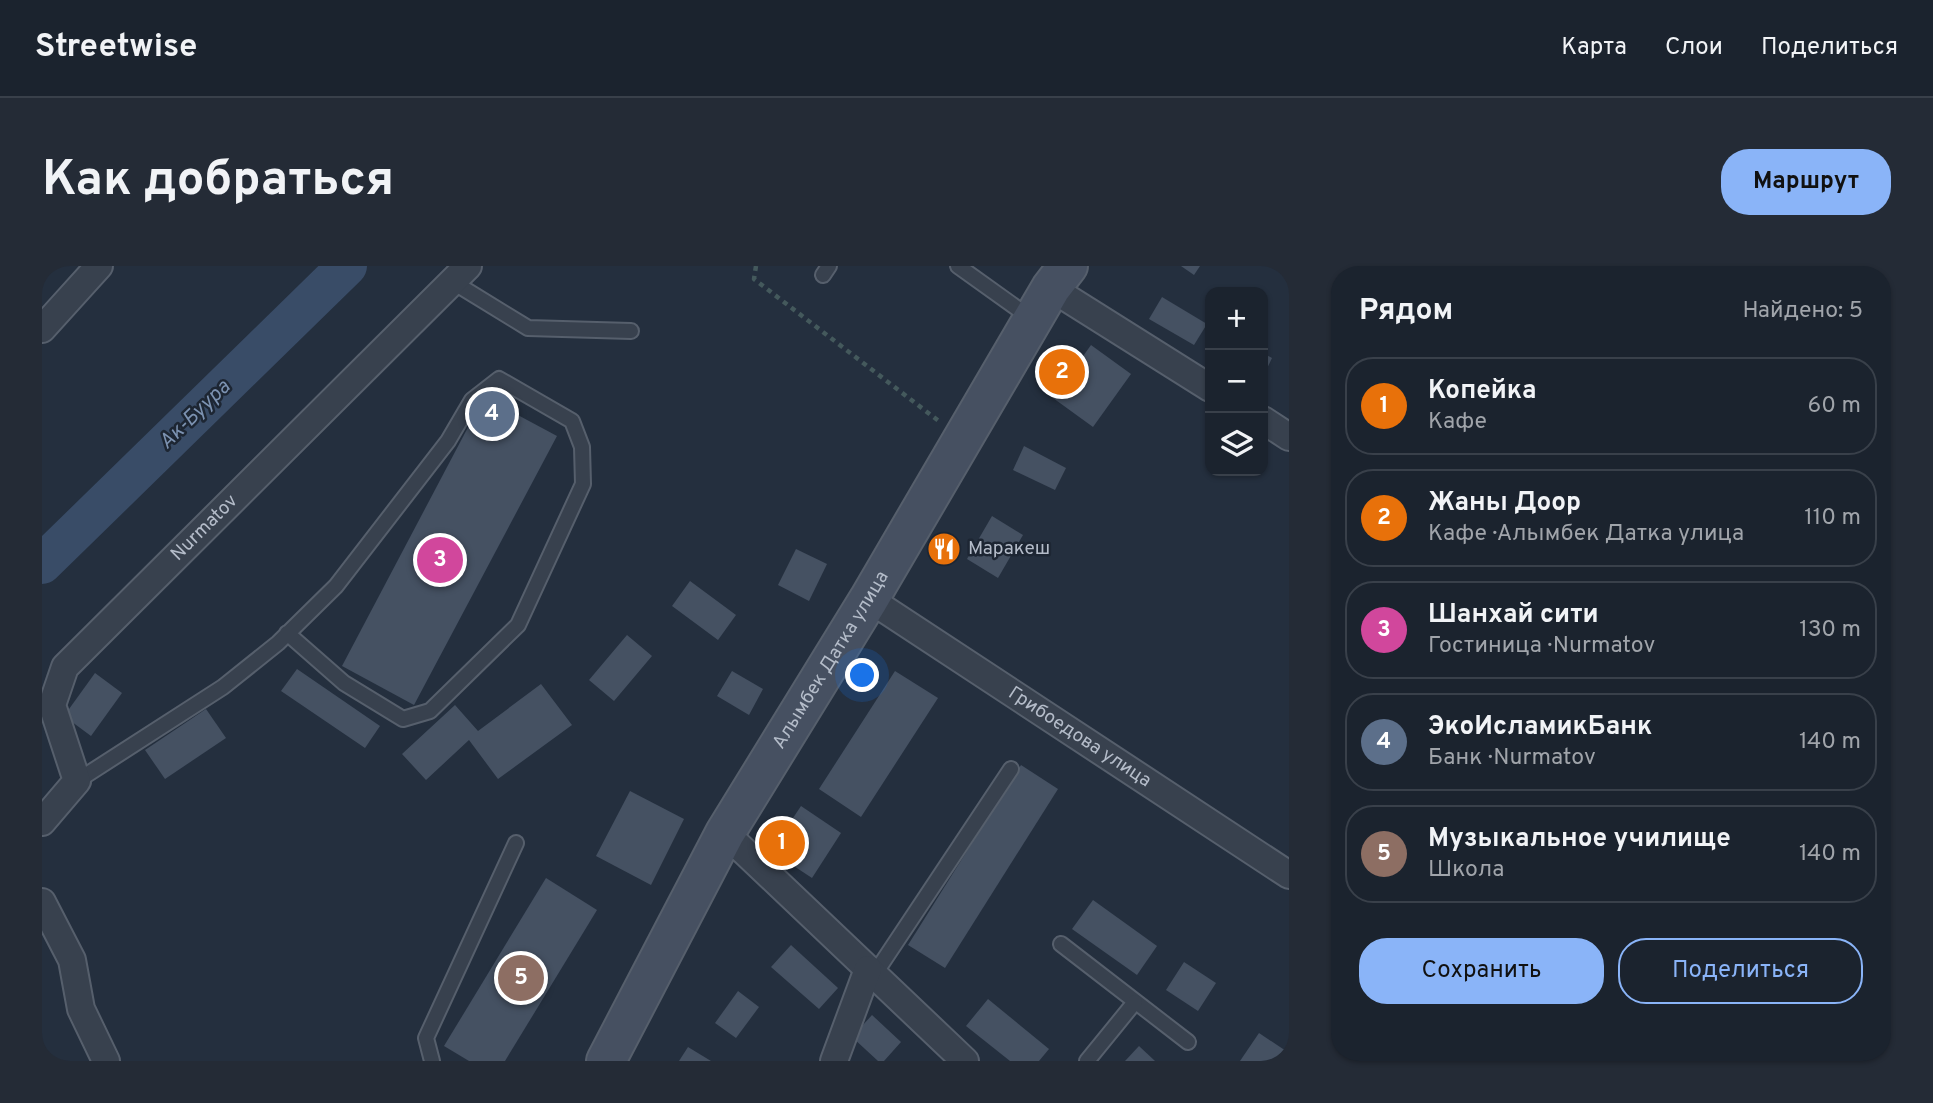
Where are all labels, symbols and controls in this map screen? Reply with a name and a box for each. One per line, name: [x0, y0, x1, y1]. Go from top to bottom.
text: Streetwise: [35, 27, 197, 69]
text: Карта: [1561, 33, 1627, 63]
text: Слои: [1665, 33, 1723, 63]
text: Поделиться: [1761, 33, 1898, 63]
button: Маршрут: [1721, 149, 1891, 215]
text: Как добраться: [42, 151, 394, 213]
map controls: [1205, 287, 1268, 476]
button: +: [1205, 287, 1268, 350]
text: Рядом: [1359, 293, 1453, 330]
text: Найдено: 5: [1742, 297, 1863, 326]
pin: 2: [1039, 346, 1085, 398]
button: −: [1205, 350, 1268, 413]
water label: Ак-Буура: [153, 374, 237, 456]
text: Копейка: [1428, 375, 1536, 408]
pin: 4: [469, 388, 515, 440]
text: 1: [1379, 392, 1389, 421]
text: 60 m: [1808, 392, 1861, 421]
text: Кафе: [1428, 408, 1487, 437]
button: layers: [1205, 413, 1268, 476]
text: Жаны Доор: [1428, 487, 1581, 520]
street label: Nurmatov: [166, 490, 243, 567]
text: 2: [1377, 504, 1391, 533]
text: 110 m: [1804, 504, 1861, 533]
text: Кафе · Алымбек Датка улица: [1428, 520, 1744, 549]
restaurant icon: Маракеш: [925, 530, 963, 568]
pin: 3: [417, 534, 463, 586]
place label: Маракеш: [968, 537, 1050, 561]
street label: Алымбек Датка улица: [767, 567, 895, 754]
text: Шанхай сити: [1428, 599, 1599, 632]
text: 3: [1377, 616, 1391, 645]
text: 130 m: [1799, 616, 1861, 645]
text: Гостиница · Nurmatov: [1428, 632, 1655, 661]
your location: [845, 658, 879, 692]
street label: Грибоедова улица: [1003, 682, 1156, 793]
text: ЭкоИсламикБанк: [1428, 711, 1652, 744]
text: 4: [1377, 728, 1391, 757]
text: 140 m: [1799, 728, 1861, 757]
text: Банк · Nurmatov: [1428, 744, 1596, 773]
pin: 1: [759, 817, 805, 869]
text: Музыкальное училище: [1428, 823, 1731, 856]
text: 5: [1377, 840, 1391, 869]
text: 140 m: [1799, 840, 1861, 869]
text: Школа: [1428, 856, 1504, 885]
button: Сохранить: [1359, 938, 1604, 1004]
button: Поделиться: [1618, 938, 1863, 1004]
pin: 5: [498, 952, 544, 1004]

